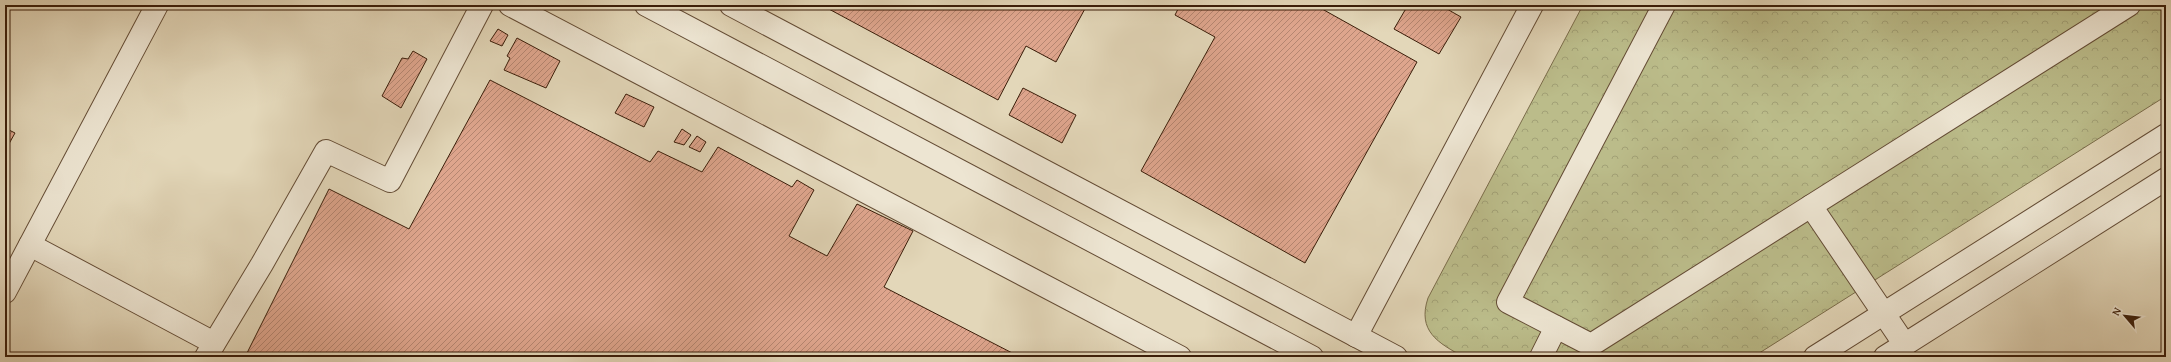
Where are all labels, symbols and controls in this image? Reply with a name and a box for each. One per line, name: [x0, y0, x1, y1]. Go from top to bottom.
north arrow: [2105, 296, 2145, 336]
text: N: [2107, 304, 2125, 318]

